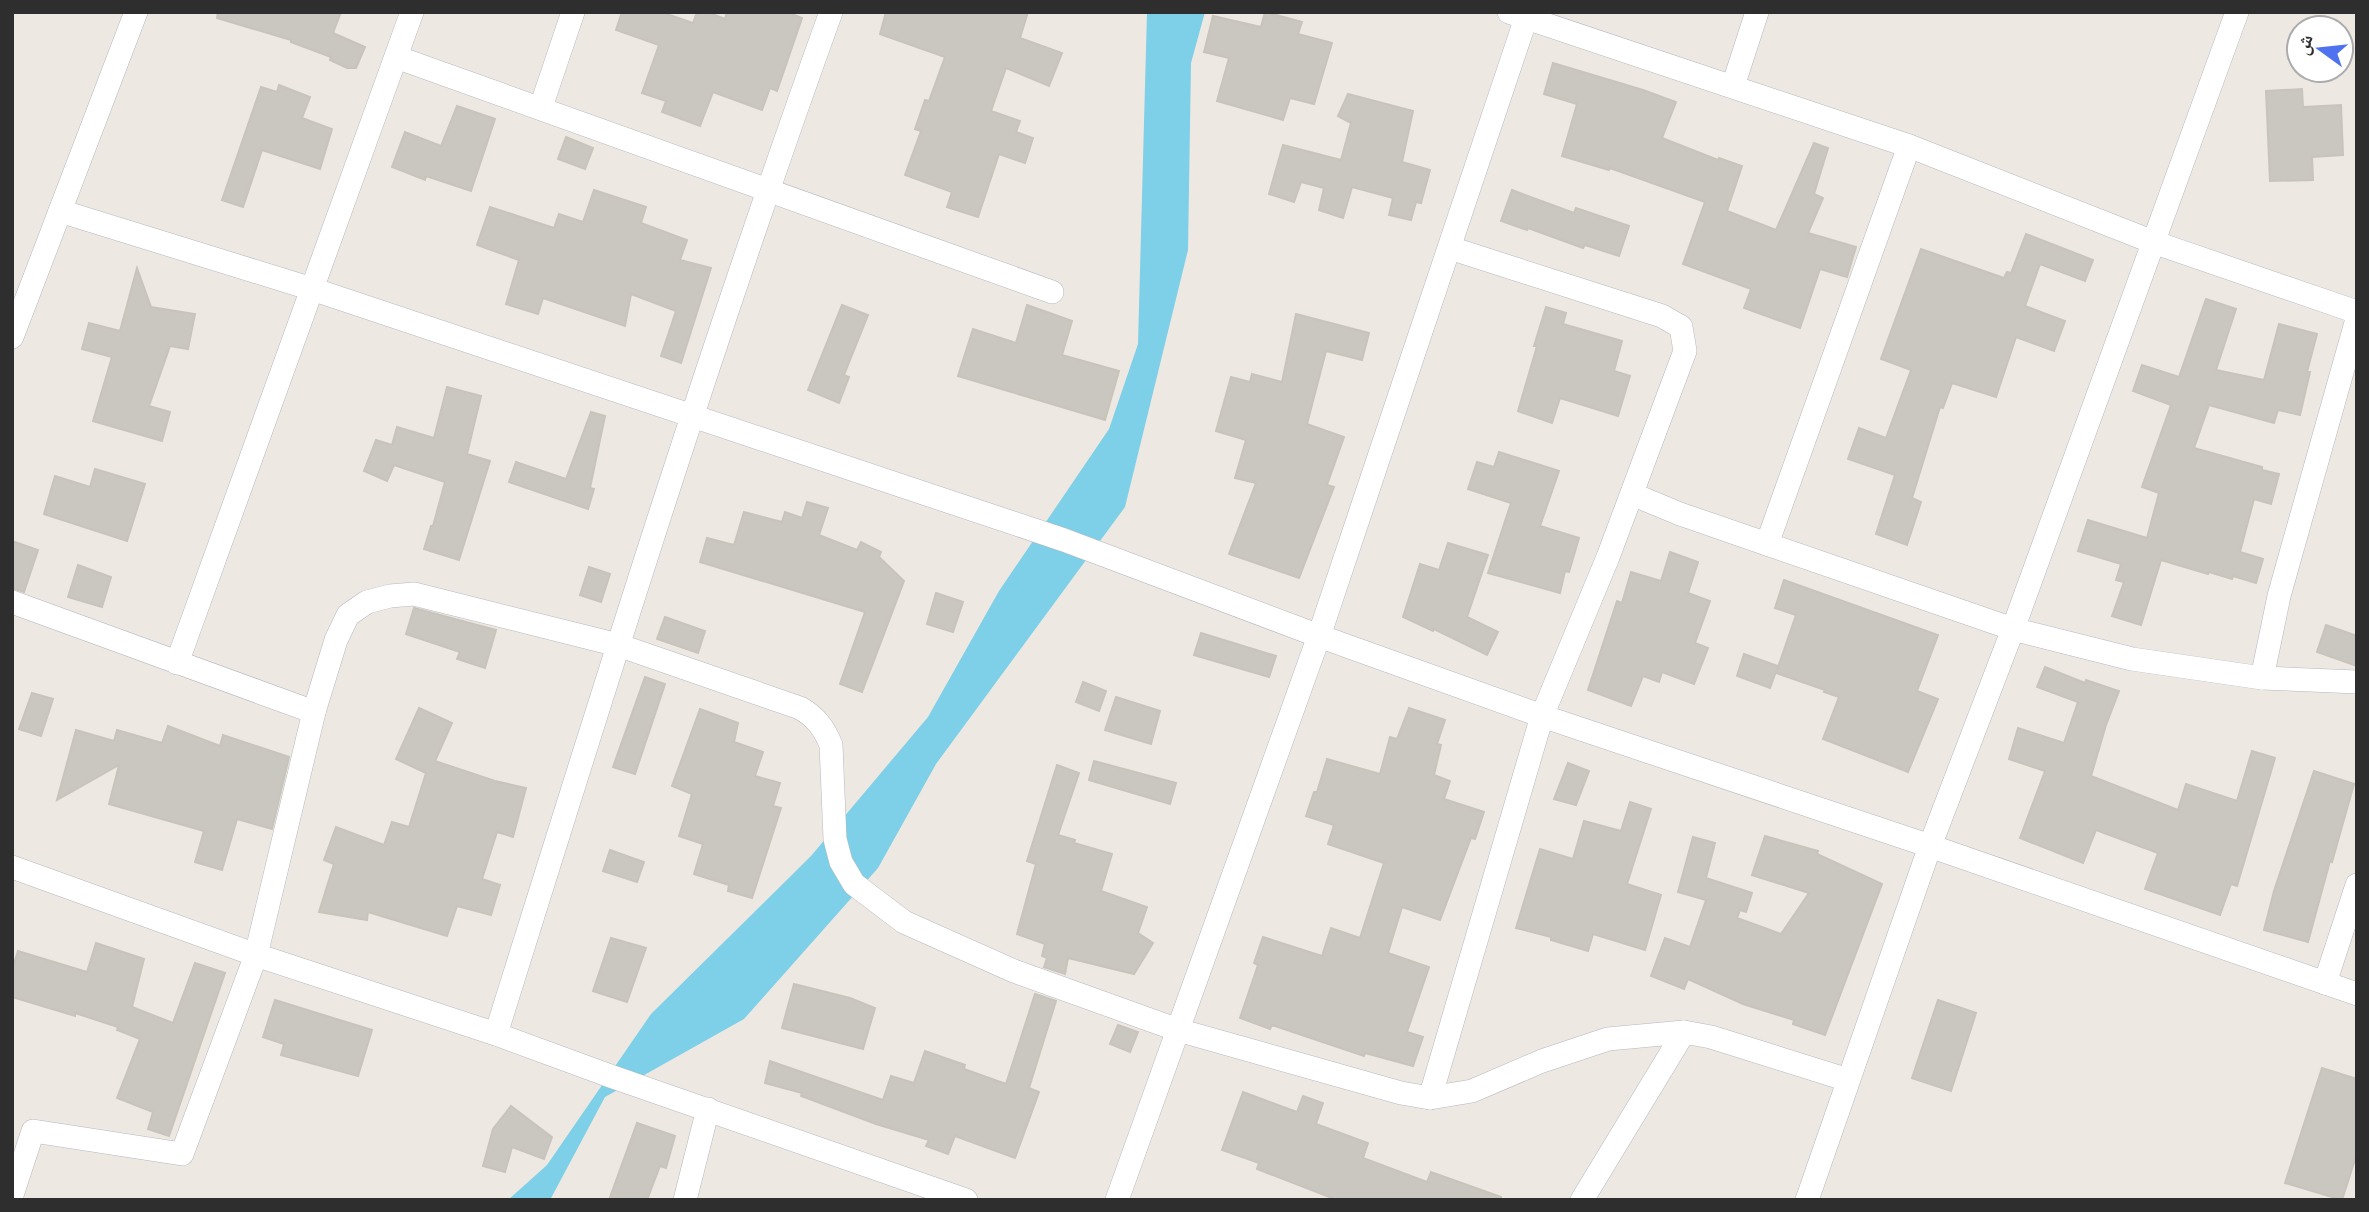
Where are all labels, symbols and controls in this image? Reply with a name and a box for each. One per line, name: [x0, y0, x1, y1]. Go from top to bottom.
north arrow: [2285, 14, 2355, 84]
text: ش: [2288, 31, 2319, 58]

